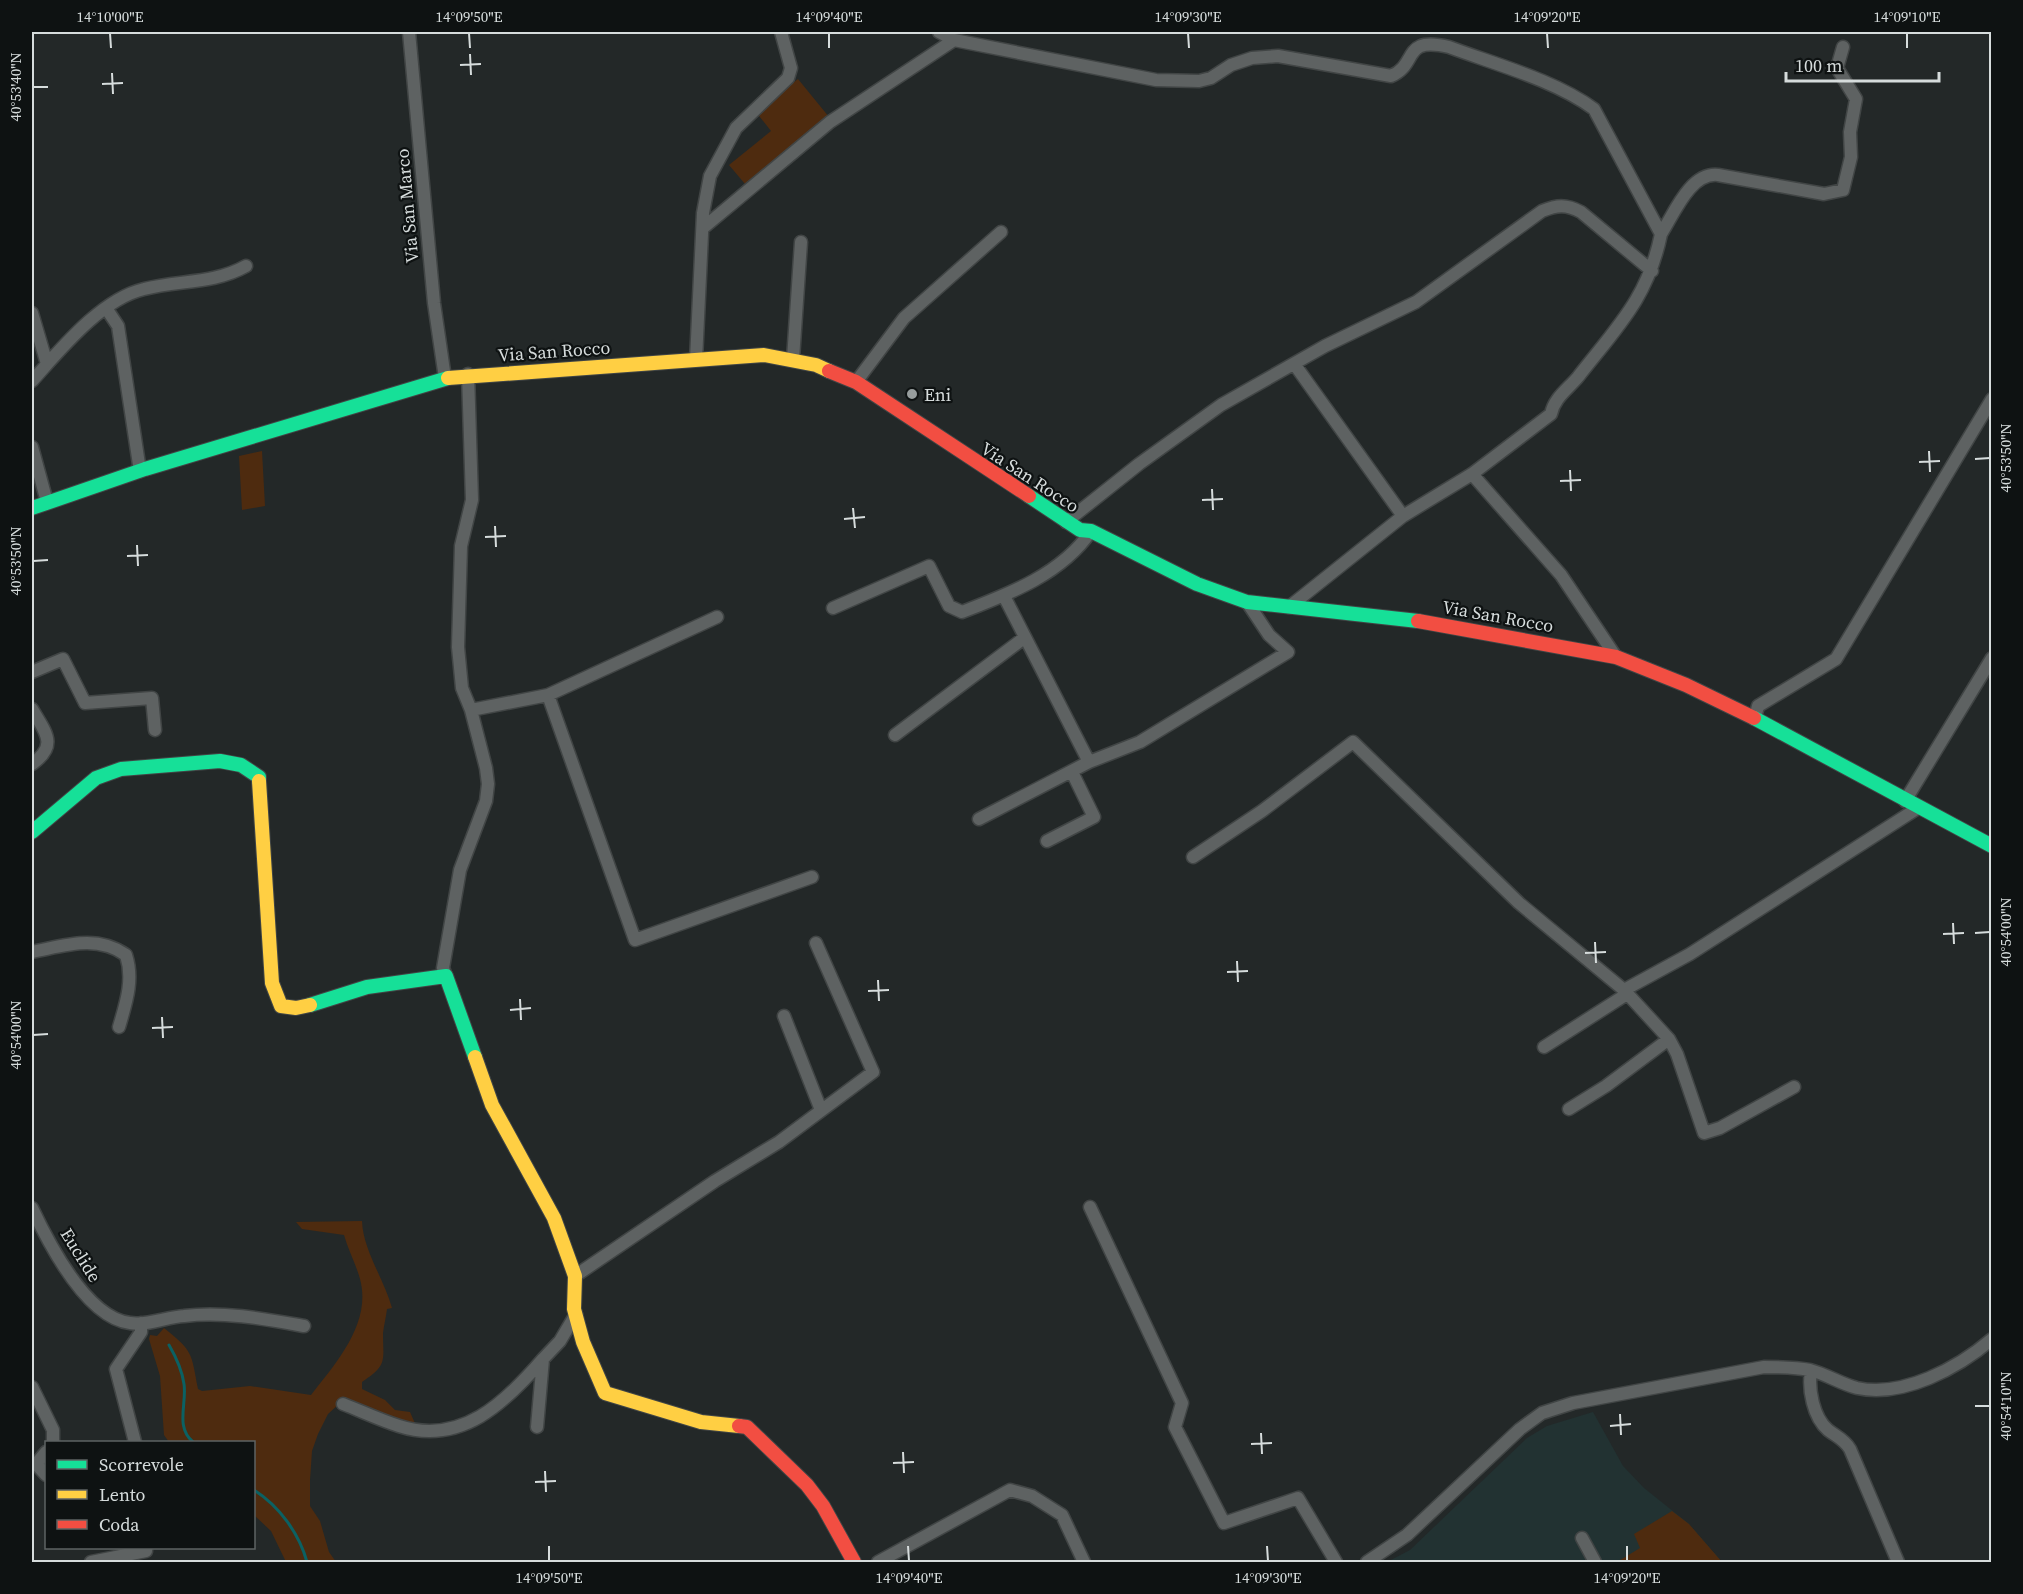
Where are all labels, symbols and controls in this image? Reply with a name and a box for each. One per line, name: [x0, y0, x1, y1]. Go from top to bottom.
text: 14°10'00"E: [76, 6, 144, 27]
text: 14°09'50"E: [435, 6, 503, 27]
text: 14°09'40"E: [795, 6, 863, 27]
text: 14°09'30"E: [1154, 6, 1222, 27]
text: 14°09'20"E: [1513, 6, 1581, 27]
text: 14°09'10"E: [1873, 6, 1941, 27]
scale bar: [1786, 45, 1939, 83]
text: 40°53'40"N: [5, 52, 26, 122]
text: 100 m: [1795, 53, 1842, 78]
street label: Via San Marco: [390, 148, 424, 264]
street label: Via San Rocco: [497, 335, 611, 367]
place label: Eni: [924, 382, 951, 407]
marker: Eni: [905, 387, 919, 401]
text: 40°53'50"N: [1995, 423, 2016, 493]
street label: Via San Rocco: [976, 436, 1084, 518]
text: 40°53'50"N: [5, 526, 26, 596]
street label: Via San Rocco: [1440, 594, 1556, 638]
text: 40°54'00"N: [1995, 897, 2016, 967]
text: 40°54'00"N: [5, 1000, 26, 1070]
street label: Euclide: [55, 1223, 107, 1287]
text: 40°54'10"N: [1995, 1371, 2016, 1441]
legend: [45, 1441, 255, 1549]
text: Scorrevole: [99, 1452, 184, 1477]
text: Lento: [99, 1482, 146, 1507]
text: Coda: [99, 1512, 140, 1537]
text: 14°09'50"E: [515, 1567, 583, 1588]
text: 14°09'40"E: [875, 1567, 943, 1588]
text: 14°09'30"E: [1234, 1567, 1302, 1588]
text: 14°09'20"E: [1593, 1567, 1661, 1588]

